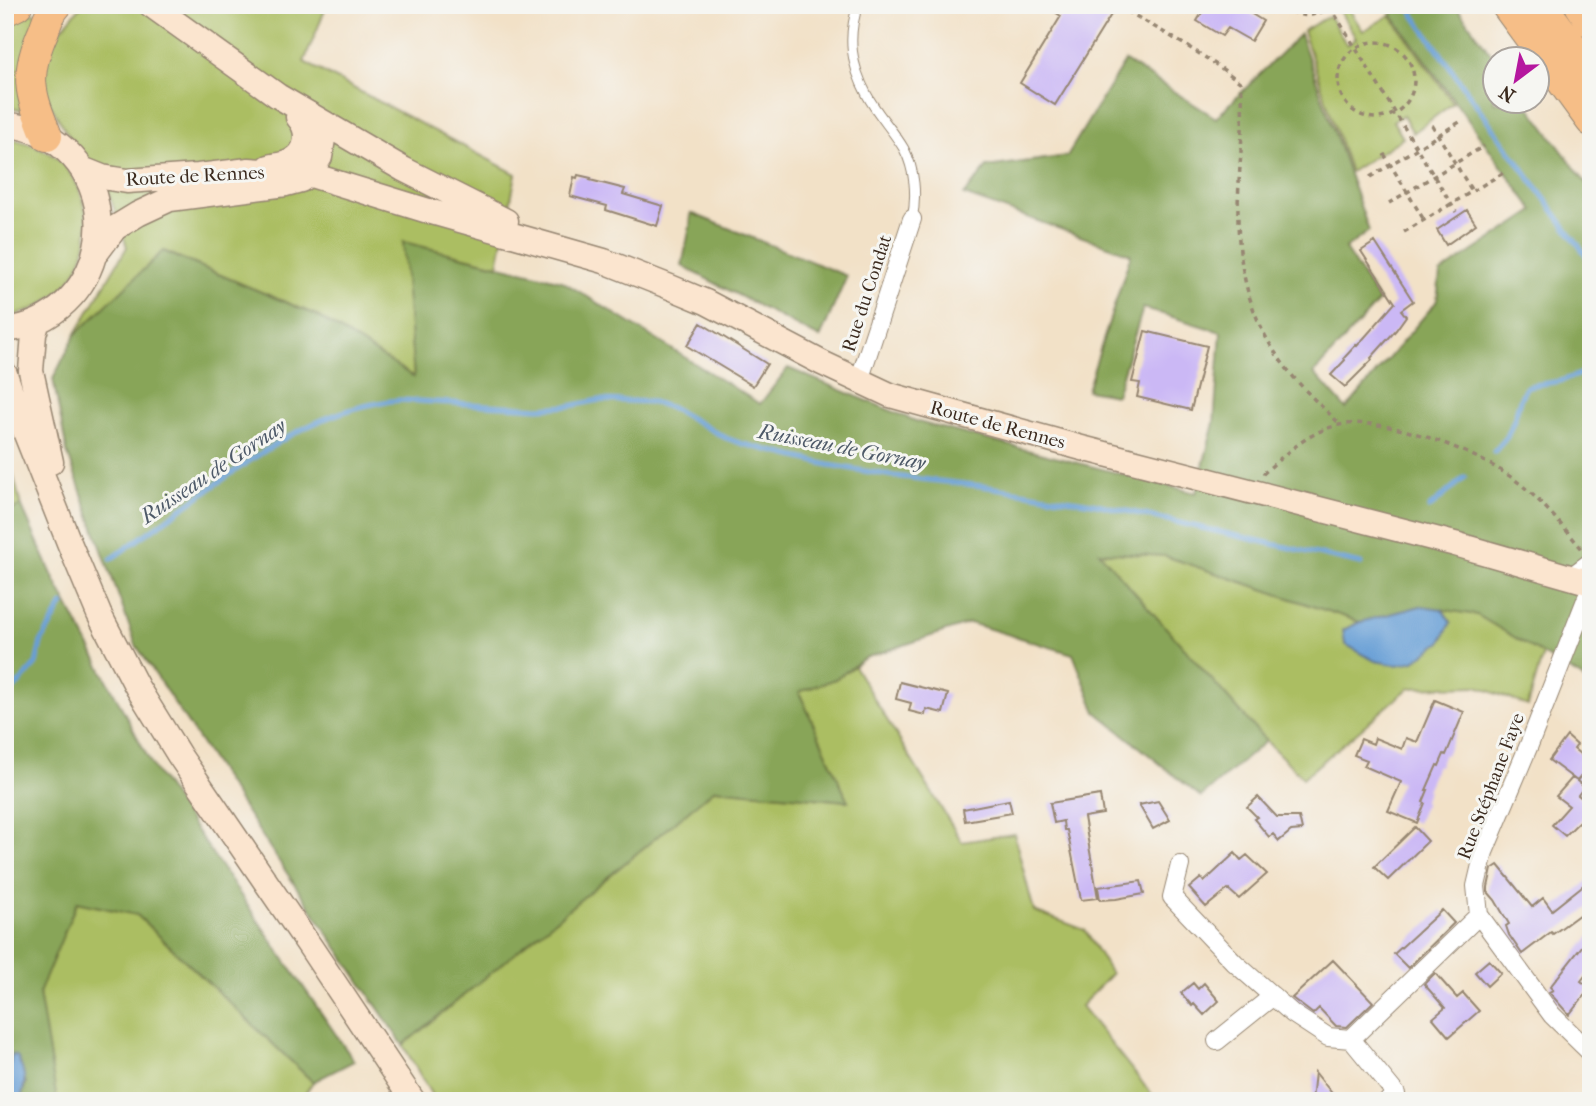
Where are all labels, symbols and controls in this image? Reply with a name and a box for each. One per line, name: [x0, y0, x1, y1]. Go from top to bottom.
north arrow: [1480, 46, 1550, 116]
text: N: [1495, 80, 1519, 107]
street label: Route de Rennes: [125, 161, 265, 191]
street label: Rue du Condat: [838, 232, 896, 355]
street label: Route de Rennes: [928, 396, 1068, 454]
water label: Ruisseau de Gornay: [134, 413, 291, 530]
water label: Ruisseau de Gornay: [754, 419, 929, 475]
street label: Rue Stéphane Faye: [1453, 710, 1529, 863]

